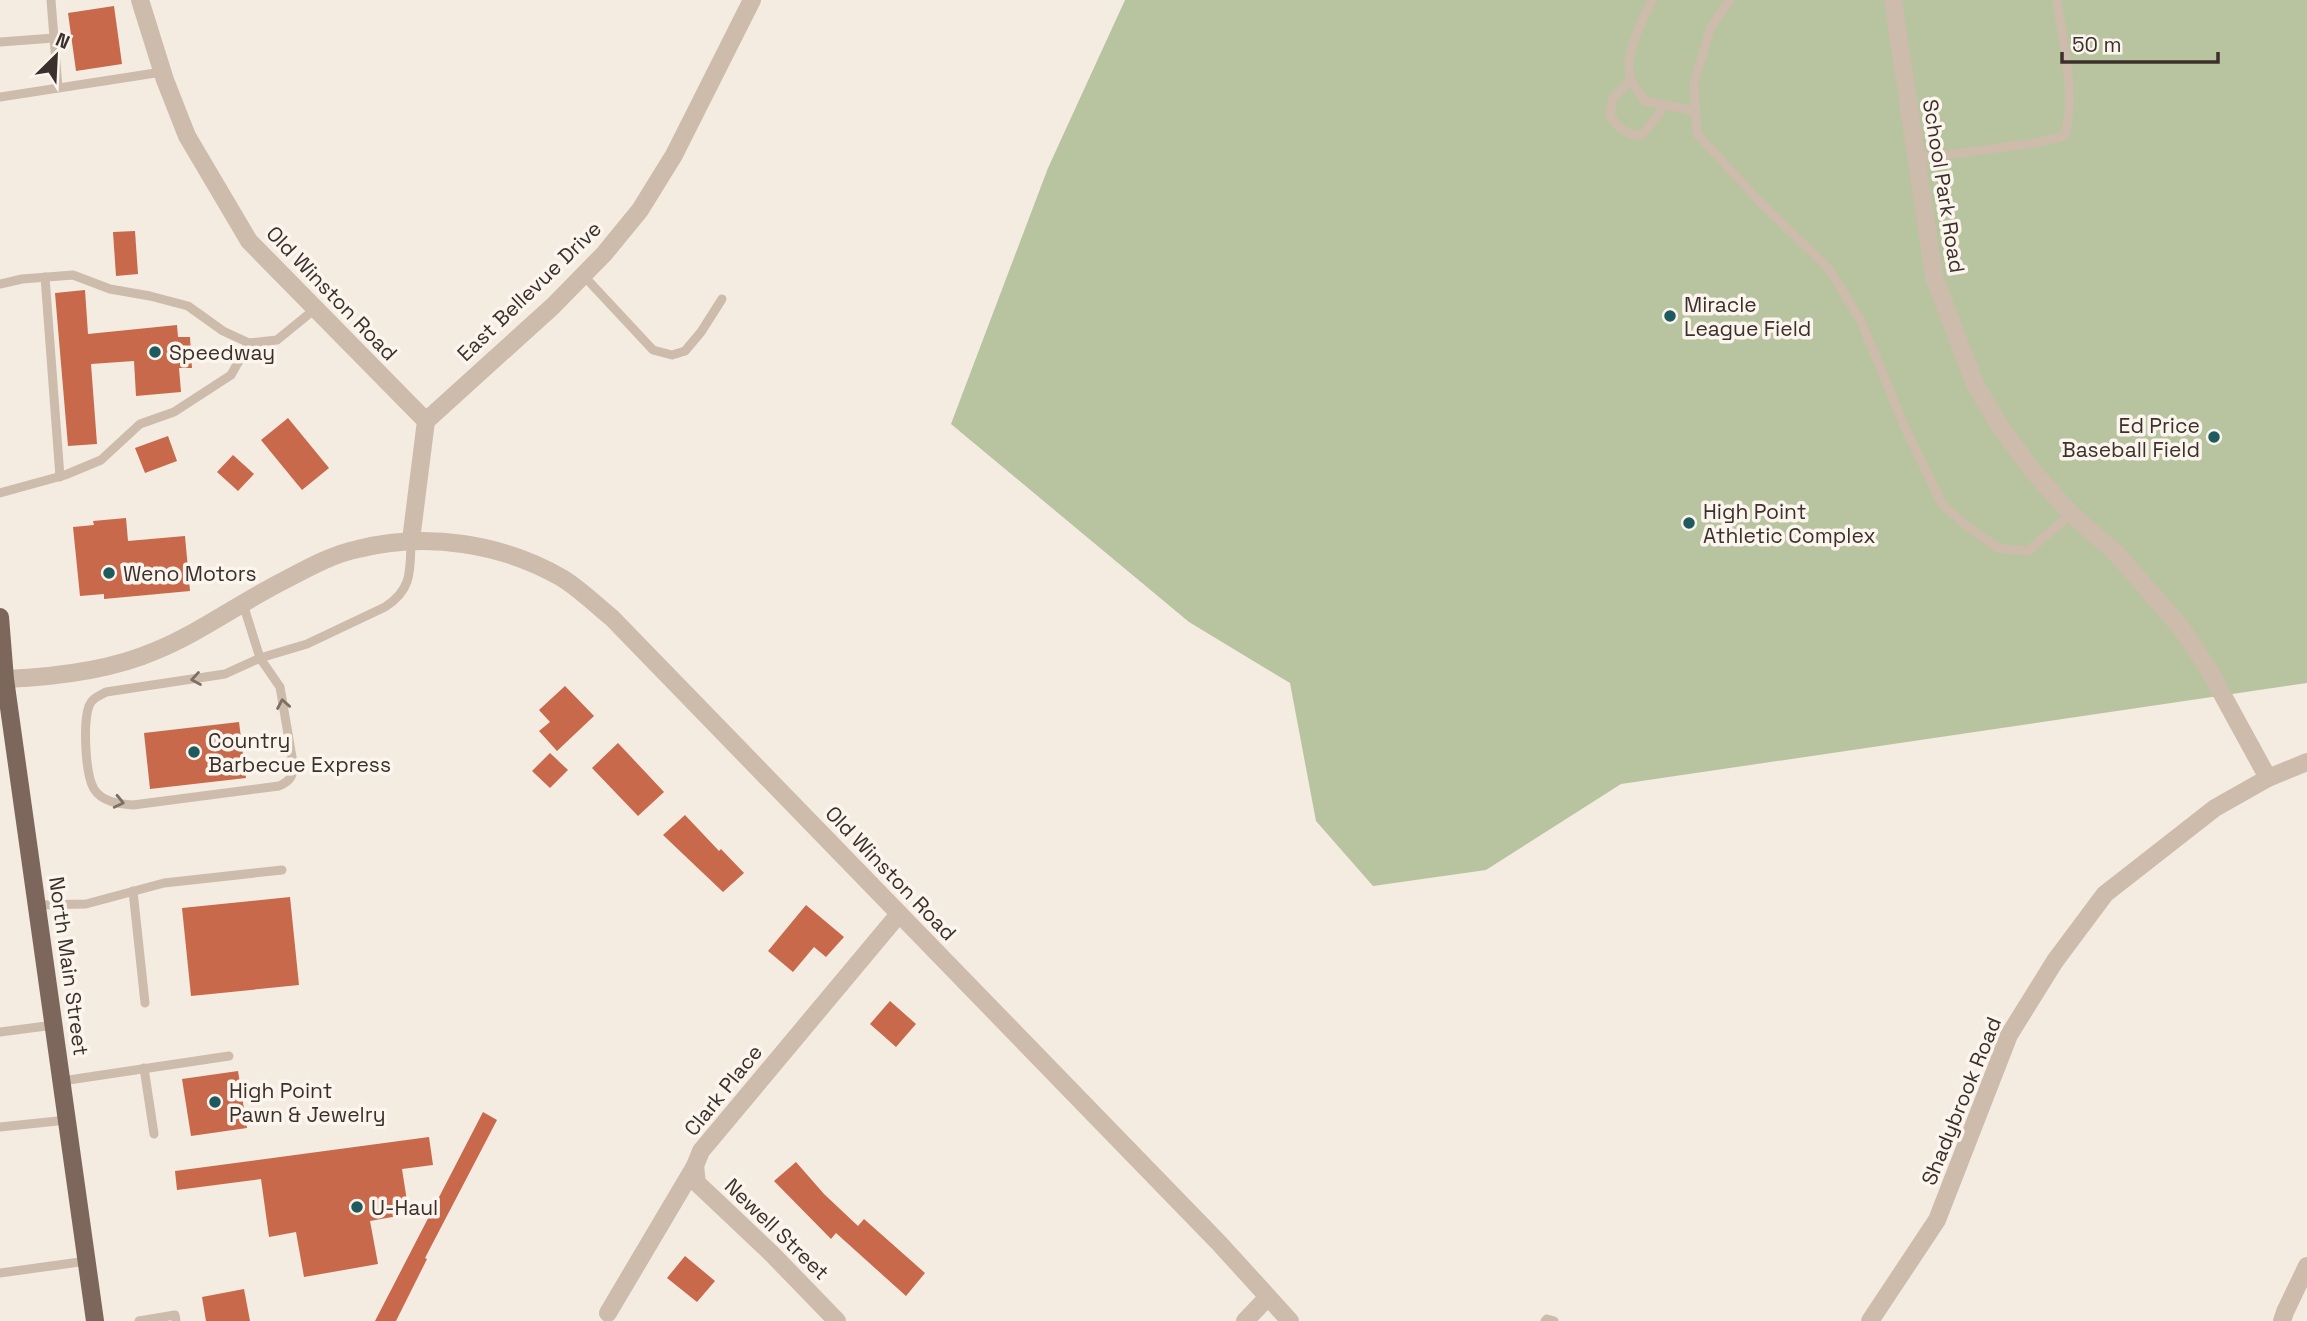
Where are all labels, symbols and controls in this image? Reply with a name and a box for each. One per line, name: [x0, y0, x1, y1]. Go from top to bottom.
north arrow: [21, 21, 91, 91]
scale bar: [2062, 21, 2218, 65]
text: N: [52, 27, 74, 55]
text: 50 m: [2072, 31, 2122, 58]
street label: School Park Road: [1917, 97, 1971, 275]
street label: East Bellevue Drive: [451, 215, 607, 367]
street label: Old Winston Road: [261, 220, 403, 366]
place label: Miracle League Field: [1684, 291, 1811, 342]
marker: Miracle League Field: [1662, 308, 1678, 324]
place label: Speedway: [169, 339, 275, 366]
marker: Speedway: [147, 344, 163, 360]
place label: Ed Price Baseball Field: [2062, 412, 2200, 463]
marker: Ed Price Baseball Field: [2206, 429, 2222, 445]
place label: High Point Athletic Complex: [1703, 498, 1876, 549]
marker: High Point Athletic Complex: [1681, 515, 1697, 531]
place label: Weno Motors: [123, 560, 257, 587]
marker: Weno Motors: [101, 565, 117, 581]
one-way arrow: [190, 671, 202, 686]
one-way arrow: [276, 698, 291, 710]
place label: Country Barbecue Express: [208, 727, 391, 778]
marker: Country Barbecue Express: [186, 744, 202, 760]
one-way arrow: [113, 794, 125, 809]
street label: Old Winston Road: [820, 800, 962, 946]
street label: North Main Street: [43, 875, 95, 1057]
street label: Shadybrook Road: [1915, 1013, 2007, 1189]
street label: Clark Place: [678, 1039, 768, 1141]
place label: High Point Pawn & Jewelry: [229, 1077, 386, 1128]
marker: High Point Pawn & Jewelry: [207, 1094, 223, 1110]
street label: Newell Street: [719, 1172, 835, 1286]
place label: U-Haul: [371, 1194, 438, 1221]
marker: U-Haul: [349, 1199, 365, 1215]

